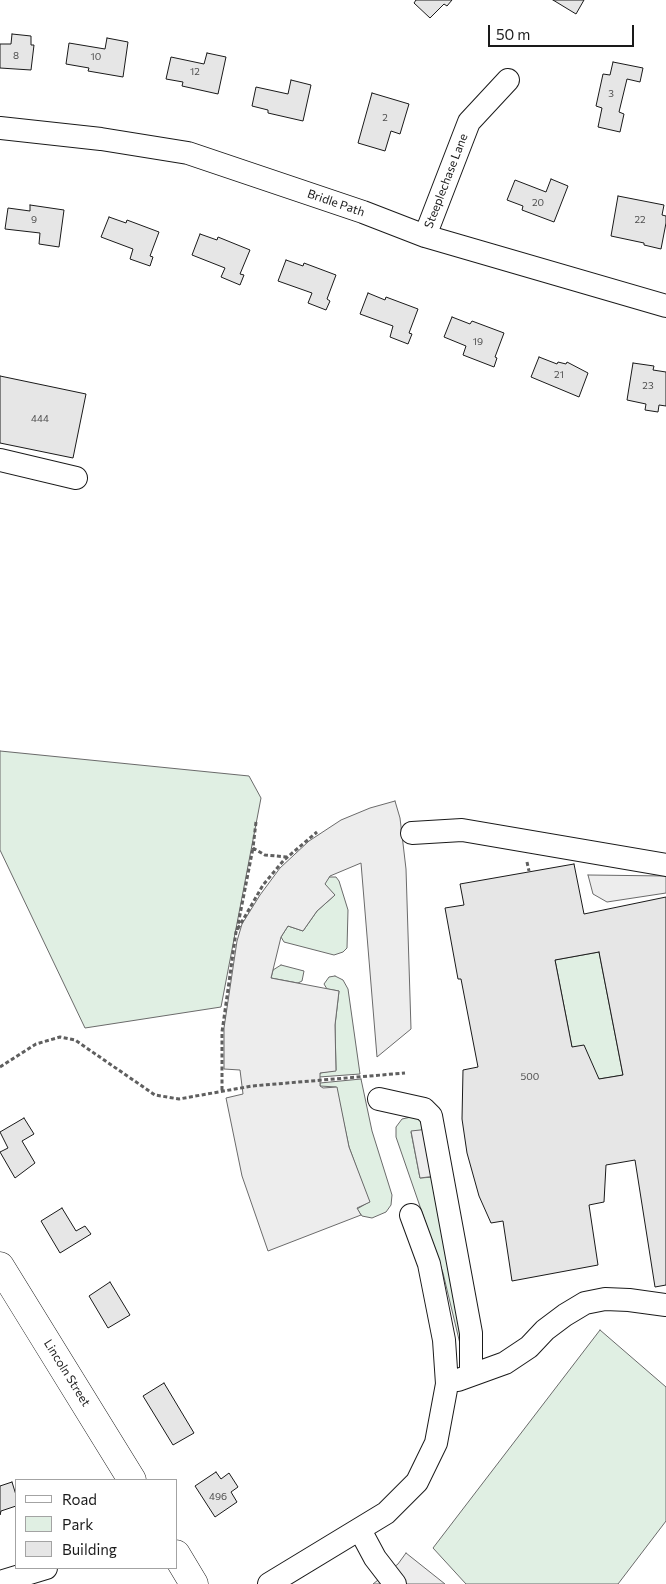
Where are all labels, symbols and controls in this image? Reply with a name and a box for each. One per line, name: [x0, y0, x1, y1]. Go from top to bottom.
scale bar: [491, 15, 637, 47]
text: 50 m: [496, 25, 530, 43]
house number: 8: [13, 50, 19, 62]
house number: 10: [91, 51, 101, 63]
house number: 12: [190, 66, 200, 78]
house number: 3: [608, 88, 614, 100]
house number: 2: [382, 112, 388, 124]
street label: Steeplechase Lane: [421, 132, 471, 230]
street label: Bridle Path: [305, 186, 367, 220]
house number: 20: [532, 197, 544, 209]
house number: 9: [31, 214, 37, 226]
house number: 22: [634, 214, 646, 226]
house number: 19: [473, 336, 483, 348]
house number: 21: [554, 369, 564, 381]
house number: 23: [642, 380, 654, 392]
house number: 444: [31, 413, 49, 425]
house number: 500: [521, 1071, 539, 1083]
street label: Lincoln Street: [41, 1337, 93, 1409]
legend: [15, 1479, 178, 1569]
text: Road: [62, 1490, 97, 1508]
house number: 496: [209, 1491, 227, 1503]
text: Park: [62, 1515, 93, 1533]
text: Building: [62, 1540, 117, 1558]

